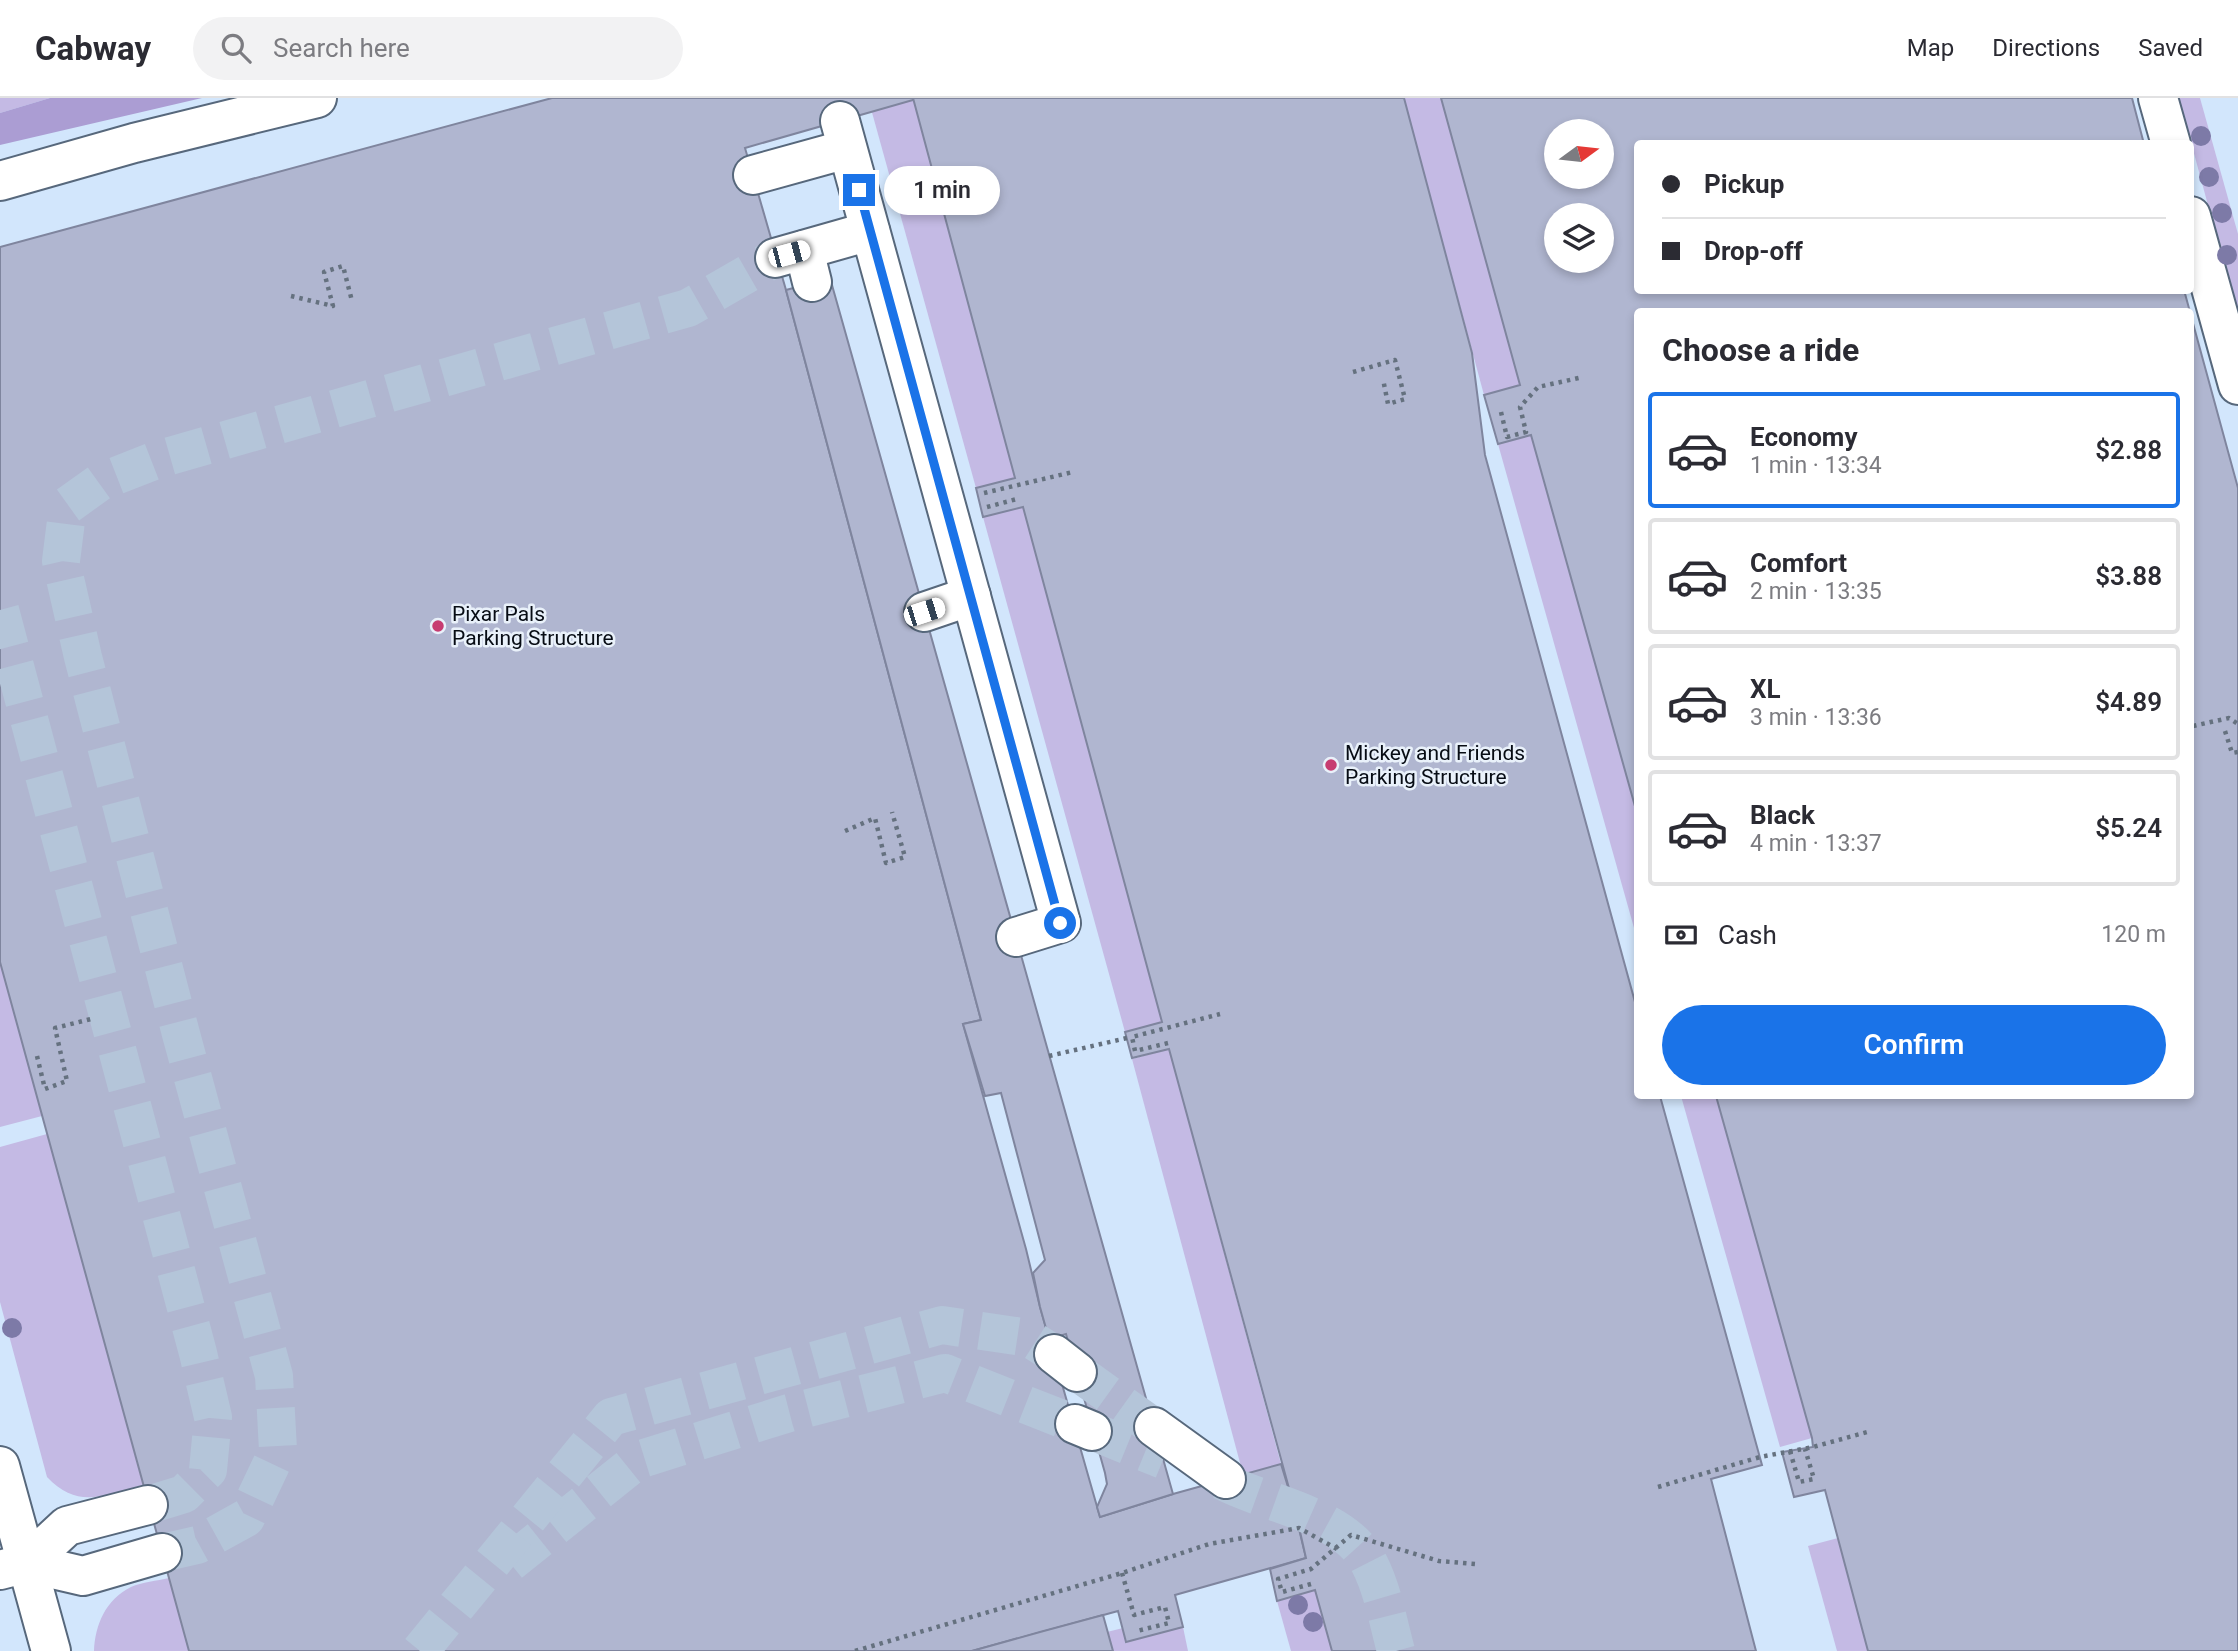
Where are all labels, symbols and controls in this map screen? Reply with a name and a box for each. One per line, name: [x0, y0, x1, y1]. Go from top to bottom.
search box: [193, 17, 683, 80]
text: Cabway: [35, 29, 151, 68]
icon: search: [217, 29, 255, 67]
text: Search here: [273, 33, 410, 63]
text: Map: [1907, 34, 1954, 62]
text: Directions: [1992, 34, 2100, 62]
text: Saved: [2138, 34, 2203, 62]
north arrow: [1544, 119, 1614, 189]
map controls: [1544, 119, 1614, 273]
callout: 1 min: [884, 166, 999, 214]
text: Pickup: [1704, 169, 1784, 199]
route end: [843, 174, 875, 206]
text: 1 min: [913, 177, 971, 204]
button: layers: [1544, 203, 1614, 273]
text: Drop-off: [1704, 236, 1803, 266]
car: [766, 238, 813, 270]
text: Choose a ride: [1662, 331, 1859, 369]
icon: car: [1666, 419, 1729, 482]
text: Economy: [1750, 422, 1857, 452]
text: $2.88: [2095, 435, 2162, 465]
text: 1 min · 13:34: [1750, 452, 1882, 479]
icon: car: [1666, 545, 1729, 608]
text: Comfort: [1750, 548, 1847, 578]
text: $3.88: [2095, 561, 2162, 591]
text: 2 min · 13:35: [1750, 578, 1882, 605]
car: [901, 596, 948, 628]
place label: Pixar Pals Parking Structure: [452, 602, 614, 650]
marker: Pixar Pals Parking Structure: [430, 618, 446, 634]
icon: car: [1666, 671, 1729, 734]
text: XL: [1750, 674, 1781, 704]
text: $4.89: [2095, 687, 2162, 717]
text: 3 min · 13:36: [1750, 704, 1882, 731]
place label: Mickey and Friends Parking Structure: [1345, 741, 1525, 789]
marker: Mickey and Friends Parking Structure: [1323, 757, 1339, 773]
icon: car: [1666, 797, 1729, 860]
text: Black: [1750, 800, 1815, 830]
text: $5.24: [2095, 813, 2162, 843]
text: 4 min · 13:37: [1750, 830, 1882, 857]
route start: [1044, 907, 1076, 939]
icon: cash: [1662, 916, 1700, 954]
text: Cash: [1718, 920, 1777, 950]
text: 120 m: [2101, 921, 2166, 948]
button: Confirm: [1662, 1005, 2166, 1085]

